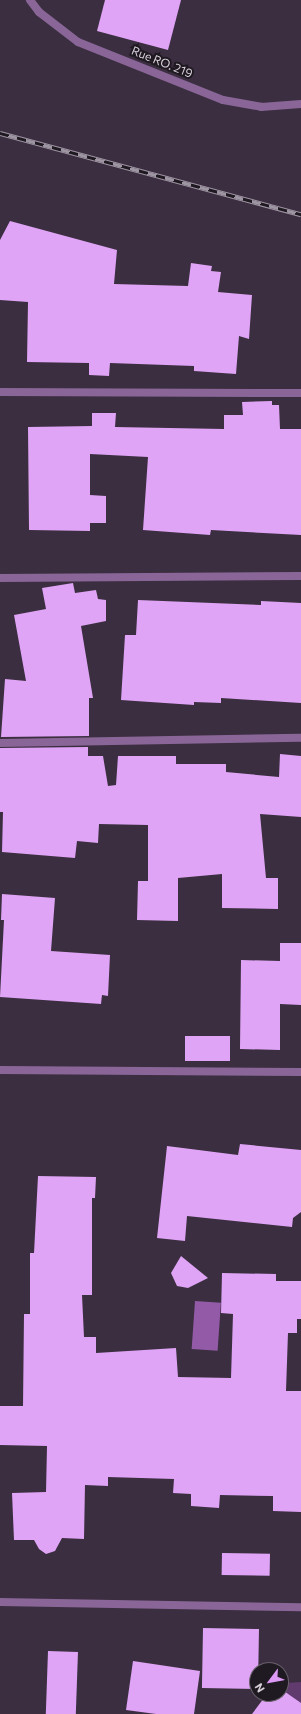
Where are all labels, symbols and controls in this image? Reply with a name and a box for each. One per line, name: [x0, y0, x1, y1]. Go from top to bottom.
street label: Rue RO. 219: [129, 43, 195, 81]
north arrow: [249, 1662, 289, 1702]
text: N: [252, 1681, 267, 1695]

